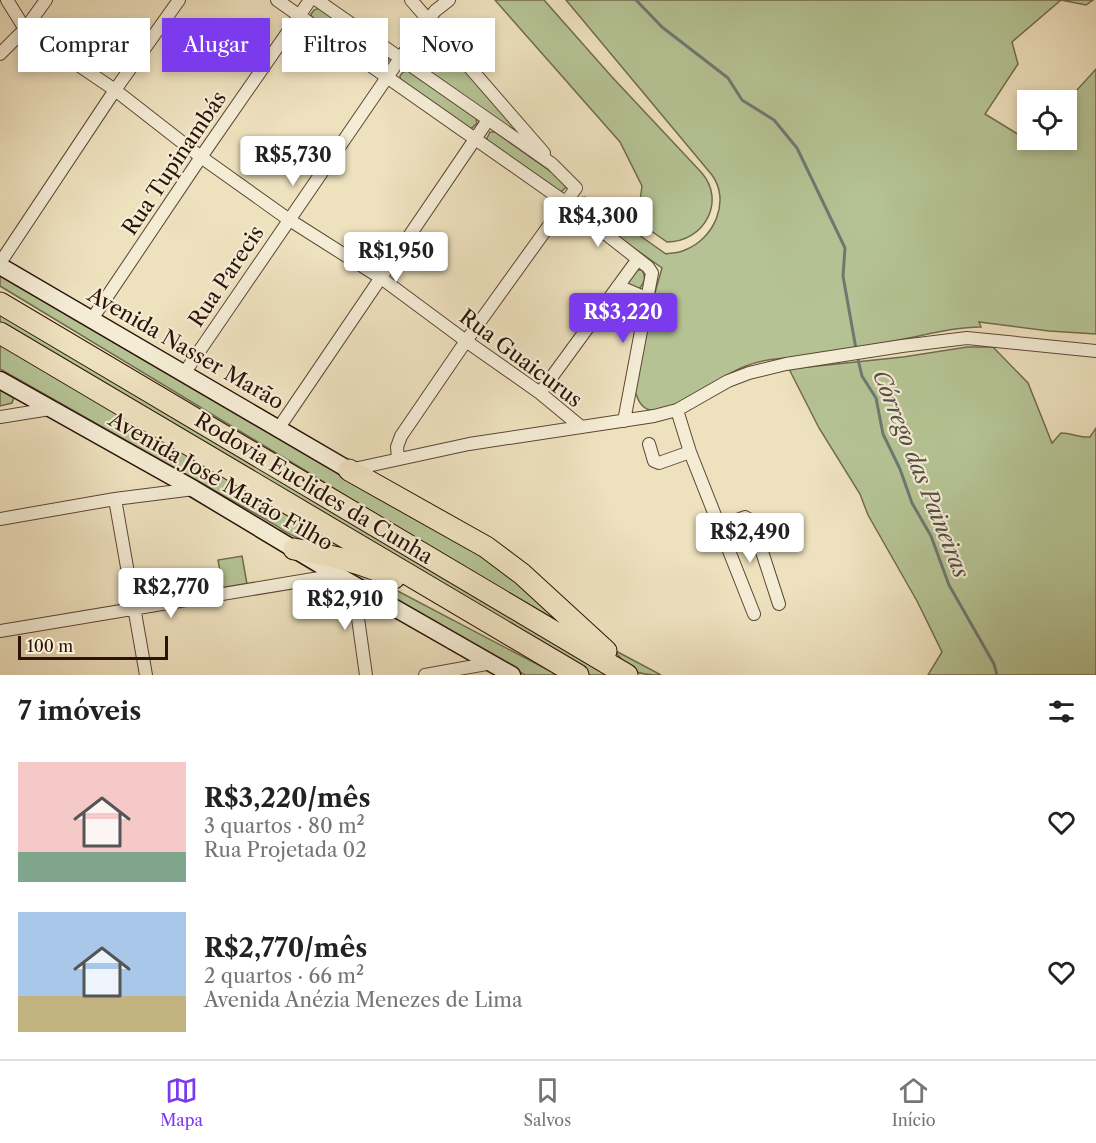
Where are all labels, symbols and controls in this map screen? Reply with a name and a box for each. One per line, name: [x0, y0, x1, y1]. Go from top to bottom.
chip: Comprar: [18, 18, 150, 72]
chip: Alugar: [162, 18, 270, 72]
chip: Filtros: [282, 18, 388, 72]
chip: Novo: [400, 18, 495, 72]
street label: Rua Tupinambás: [117, 86, 231, 240]
map controls: [1017, 90, 1077, 150]
button: locate: [1017, 90, 1077, 150]
pin: R$5,730: [238, 136, 348, 187]
text: R$5,730: [254, 143, 332, 167]
pin: R$4,300: [543, 197, 653, 248]
text: R$4,300: [558, 204, 638, 228]
street label: Rua Parecis: [183, 221, 269, 331]
pin: R$1,950: [341, 232, 451, 283]
text: R$1,950: [358, 239, 434, 263]
street label: Avenida Nasser Marão: [83, 281, 289, 414]
pin: R$3,220: [568, 293, 678, 344]
text: R$3,220: [583, 300, 663, 324]
street label: Rua Guaicurus: [455, 304, 587, 412]
water label: Córrego das Paineiras: [867, 366, 975, 582]
street label: Avenida José Marão Filho: [104, 406, 338, 556]
street label: Rodovia Euclides da Cunha: [190, 407, 438, 570]
pin: R$2,490: [695, 513, 805, 564]
text: R$2,490: [710, 520, 790, 544]
pin: R$2,770: [116, 568, 226, 619]
text: R$2,770: [132, 575, 210, 599]
pin: R$2,910: [290, 580, 400, 631]
text: R$2,910: [307, 587, 383, 611]
scale bar: [18, 633, 168, 660]
text: 100 m: [27, 636, 73, 656]
text: 7 imóveis: [18, 695, 141, 727]
icon: filters: [1045, 695, 1078, 728]
text: R$3,220/mês: [204, 782, 370, 814]
icon: home: [66, 786, 138, 858]
icon: heart: [1045, 806, 1078, 839]
text: 3 quartos · 80 m²: [204, 814, 365, 838]
text: Rua Projetada 02: [204, 838, 367, 862]
text: R$2,770/mês: [204, 932, 367, 964]
icon: home: [66, 936, 138, 1008]
icon: heart: [1045, 956, 1078, 989]
text: 2 quartos · 66 m²: [204, 964, 364, 988]
text: Avenida Anézia Menezes de Lima: [204, 988, 523, 1012]
tab: Mapa: [160, 1074, 203, 1130]
tab: Salvos: [524, 1074, 571, 1130]
tab: Início: [892, 1074, 936, 1130]

